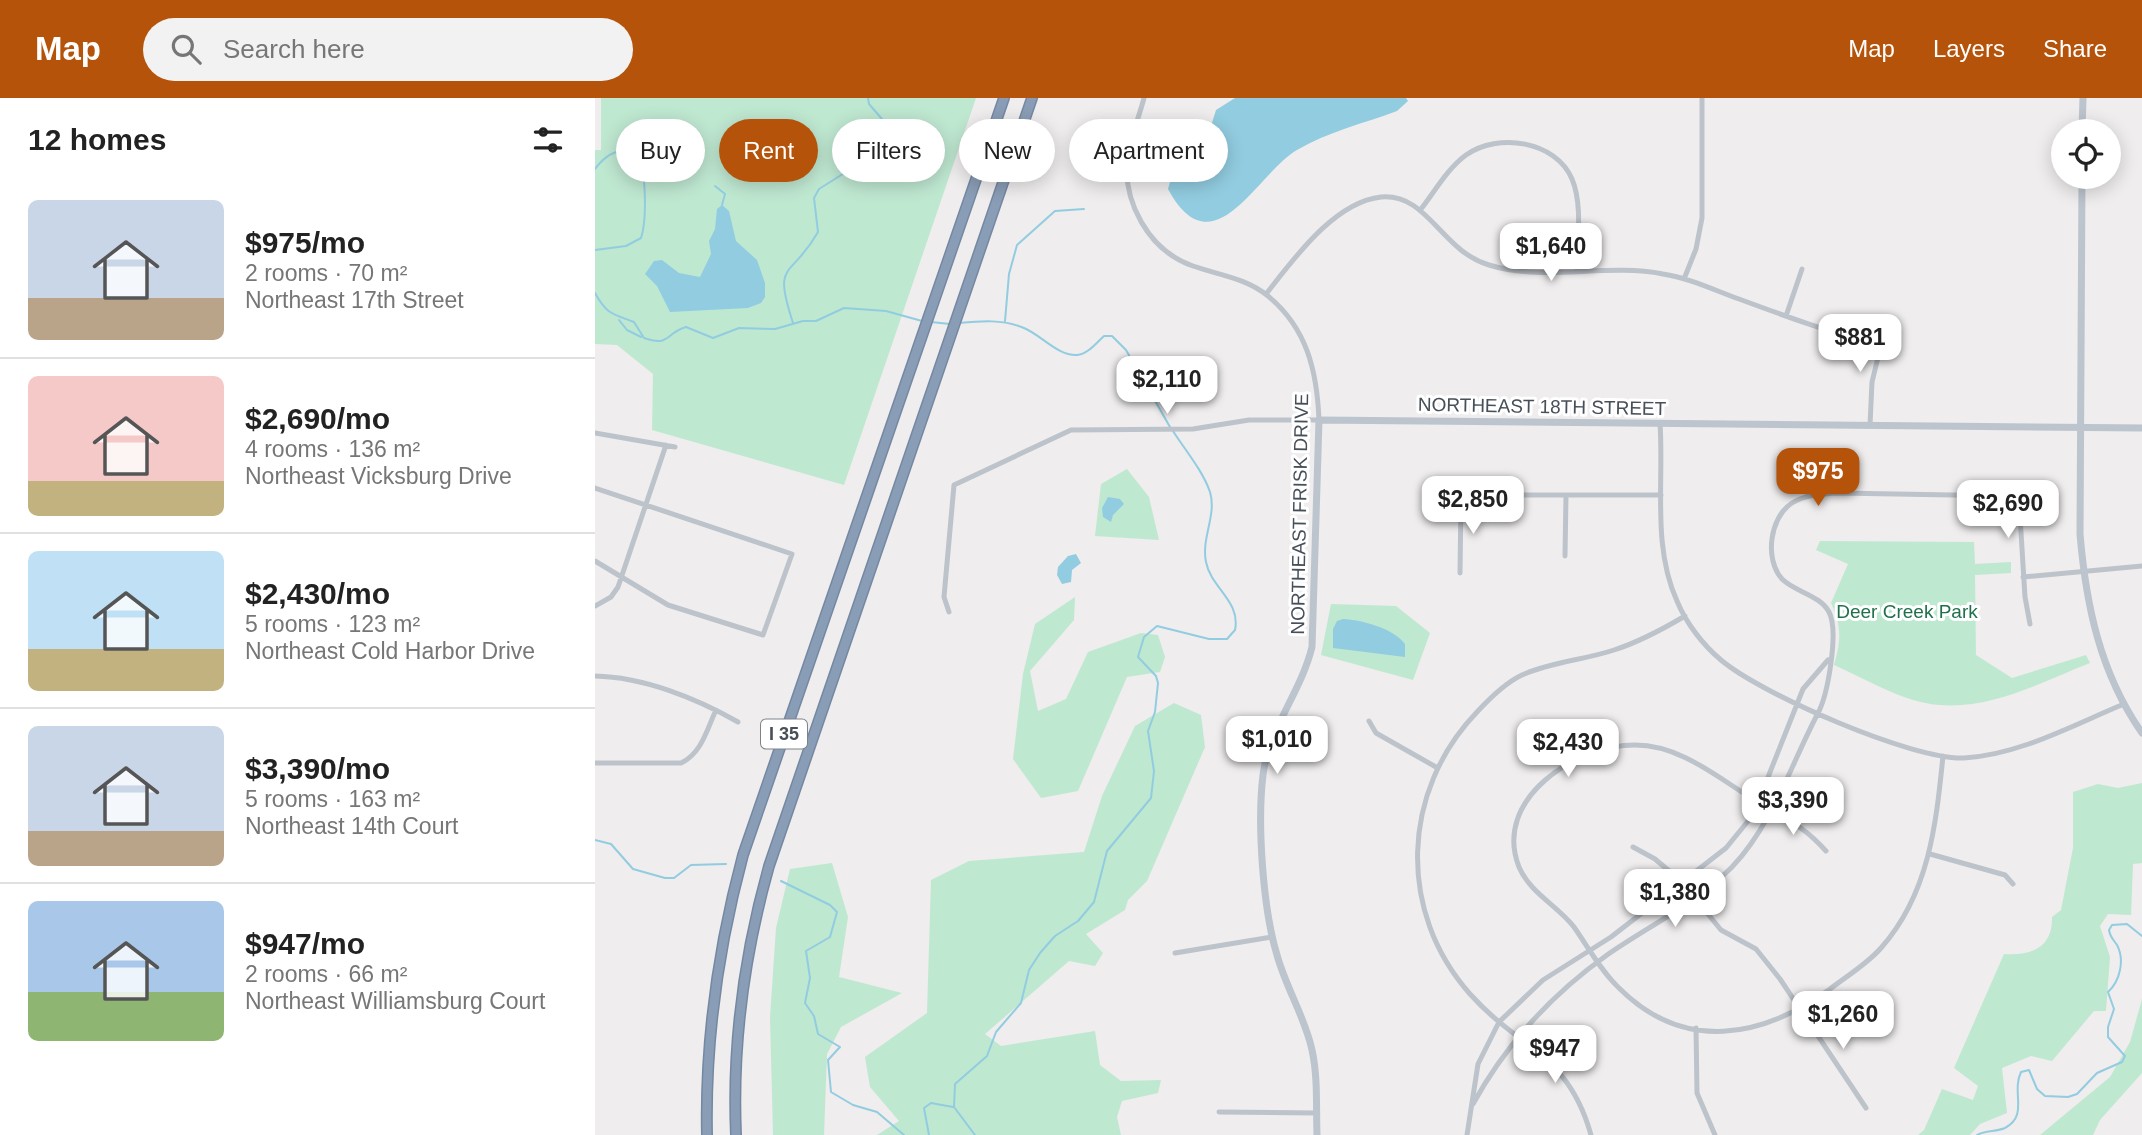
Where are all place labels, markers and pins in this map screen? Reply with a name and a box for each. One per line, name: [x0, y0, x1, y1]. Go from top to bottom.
pin: $1,640: [1494, 223, 1608, 283]
pin: $881: [1819, 314, 1901, 374]
pin: $2,110: [1110, 356, 1224, 416]
pin: $975: [1777, 448, 1859, 508]
pin: $2,850: [1416, 476, 1530, 536]
pin: $2,690: [1951, 480, 2065, 540]
pin: $1,010: [1220, 716, 1334, 776]
pin: $2,430: [1511, 720, 1625, 779]
pin: $3,390: [1736, 778, 1850, 837]
pin: $1,380: [1618, 870, 1732, 929]
pin: $1,260: [1786, 992, 1900, 1051]
pin: $947: [1514, 1026, 1596, 1085]

